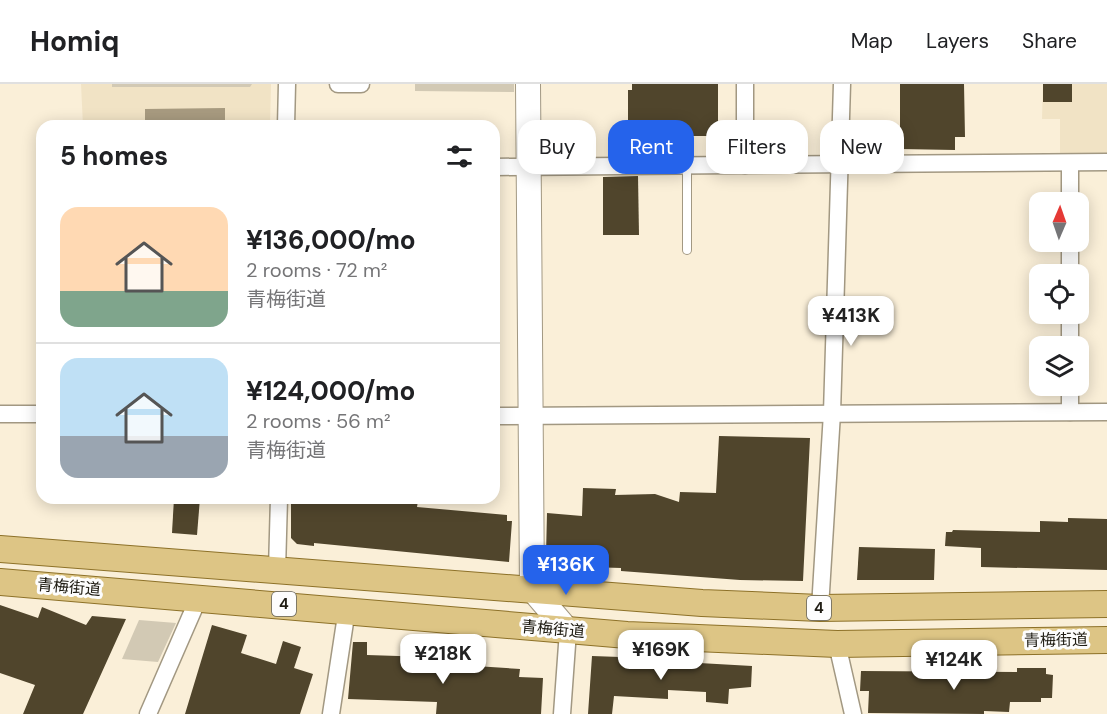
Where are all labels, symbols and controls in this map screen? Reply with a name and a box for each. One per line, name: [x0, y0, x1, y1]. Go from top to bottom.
text: Homiq: [30, 23, 119, 60]
text: Map: [851, 27, 893, 55]
text: Layers: [926, 27, 989, 55]
text: Share: [1022, 27, 1077, 55]
chip: Buy: [518, 120, 596, 174]
chip: Rent: [608, 120, 694, 174]
chip: Filters: [706, 120, 808, 174]
chip: New: [820, 120, 904, 174]
text: 5 homes: [60, 139, 168, 173]
icon: filters: [443, 140, 476, 173]
north arrow: [1029, 192, 1089, 252]
map controls: [1029, 192, 1089, 396]
text: ¥136,000/mo: [246, 223, 416, 257]
icon: home: [108, 231, 180, 303]
text: 2 rooms · 72 m²: [246, 257, 387, 283]
button: locate: [1029, 264, 1089, 324]
text: 青梅街道: [246, 286, 326, 312]
pin: ¥413K: [809, 296, 893, 347]
text: ¥413K: [822, 302, 880, 328]
button: layers: [1029, 336, 1089, 396]
text: ¥124,000/mo: [246, 374, 415, 408]
icon: home: [108, 382, 180, 454]
text: 2 rooms · 56 m²: [246, 408, 391, 434]
text: 青梅街道: [246, 437, 326, 463]
pin: ¥136K: [524, 545, 608, 596]
text: ¥136K: [537, 551, 595, 577]
street label: 青梅街道: [36, 574, 102, 600]
road number: 4: [272, 592, 296, 616]
road number: 4: [807, 596, 831, 620]
street label: 青梅街道: [520, 616, 586, 642]
street label: 青梅街道: [1024, 629, 1088, 651]
pin: ¥169K: [619, 630, 703, 681]
pin: ¥218K: [401, 634, 485, 685]
text: ¥169K: [632, 636, 690, 662]
text: ¥218K: [414, 640, 472, 666]
pin: ¥124K: [912, 640, 996, 691]
text: ¥124K: [925, 646, 983, 672]

